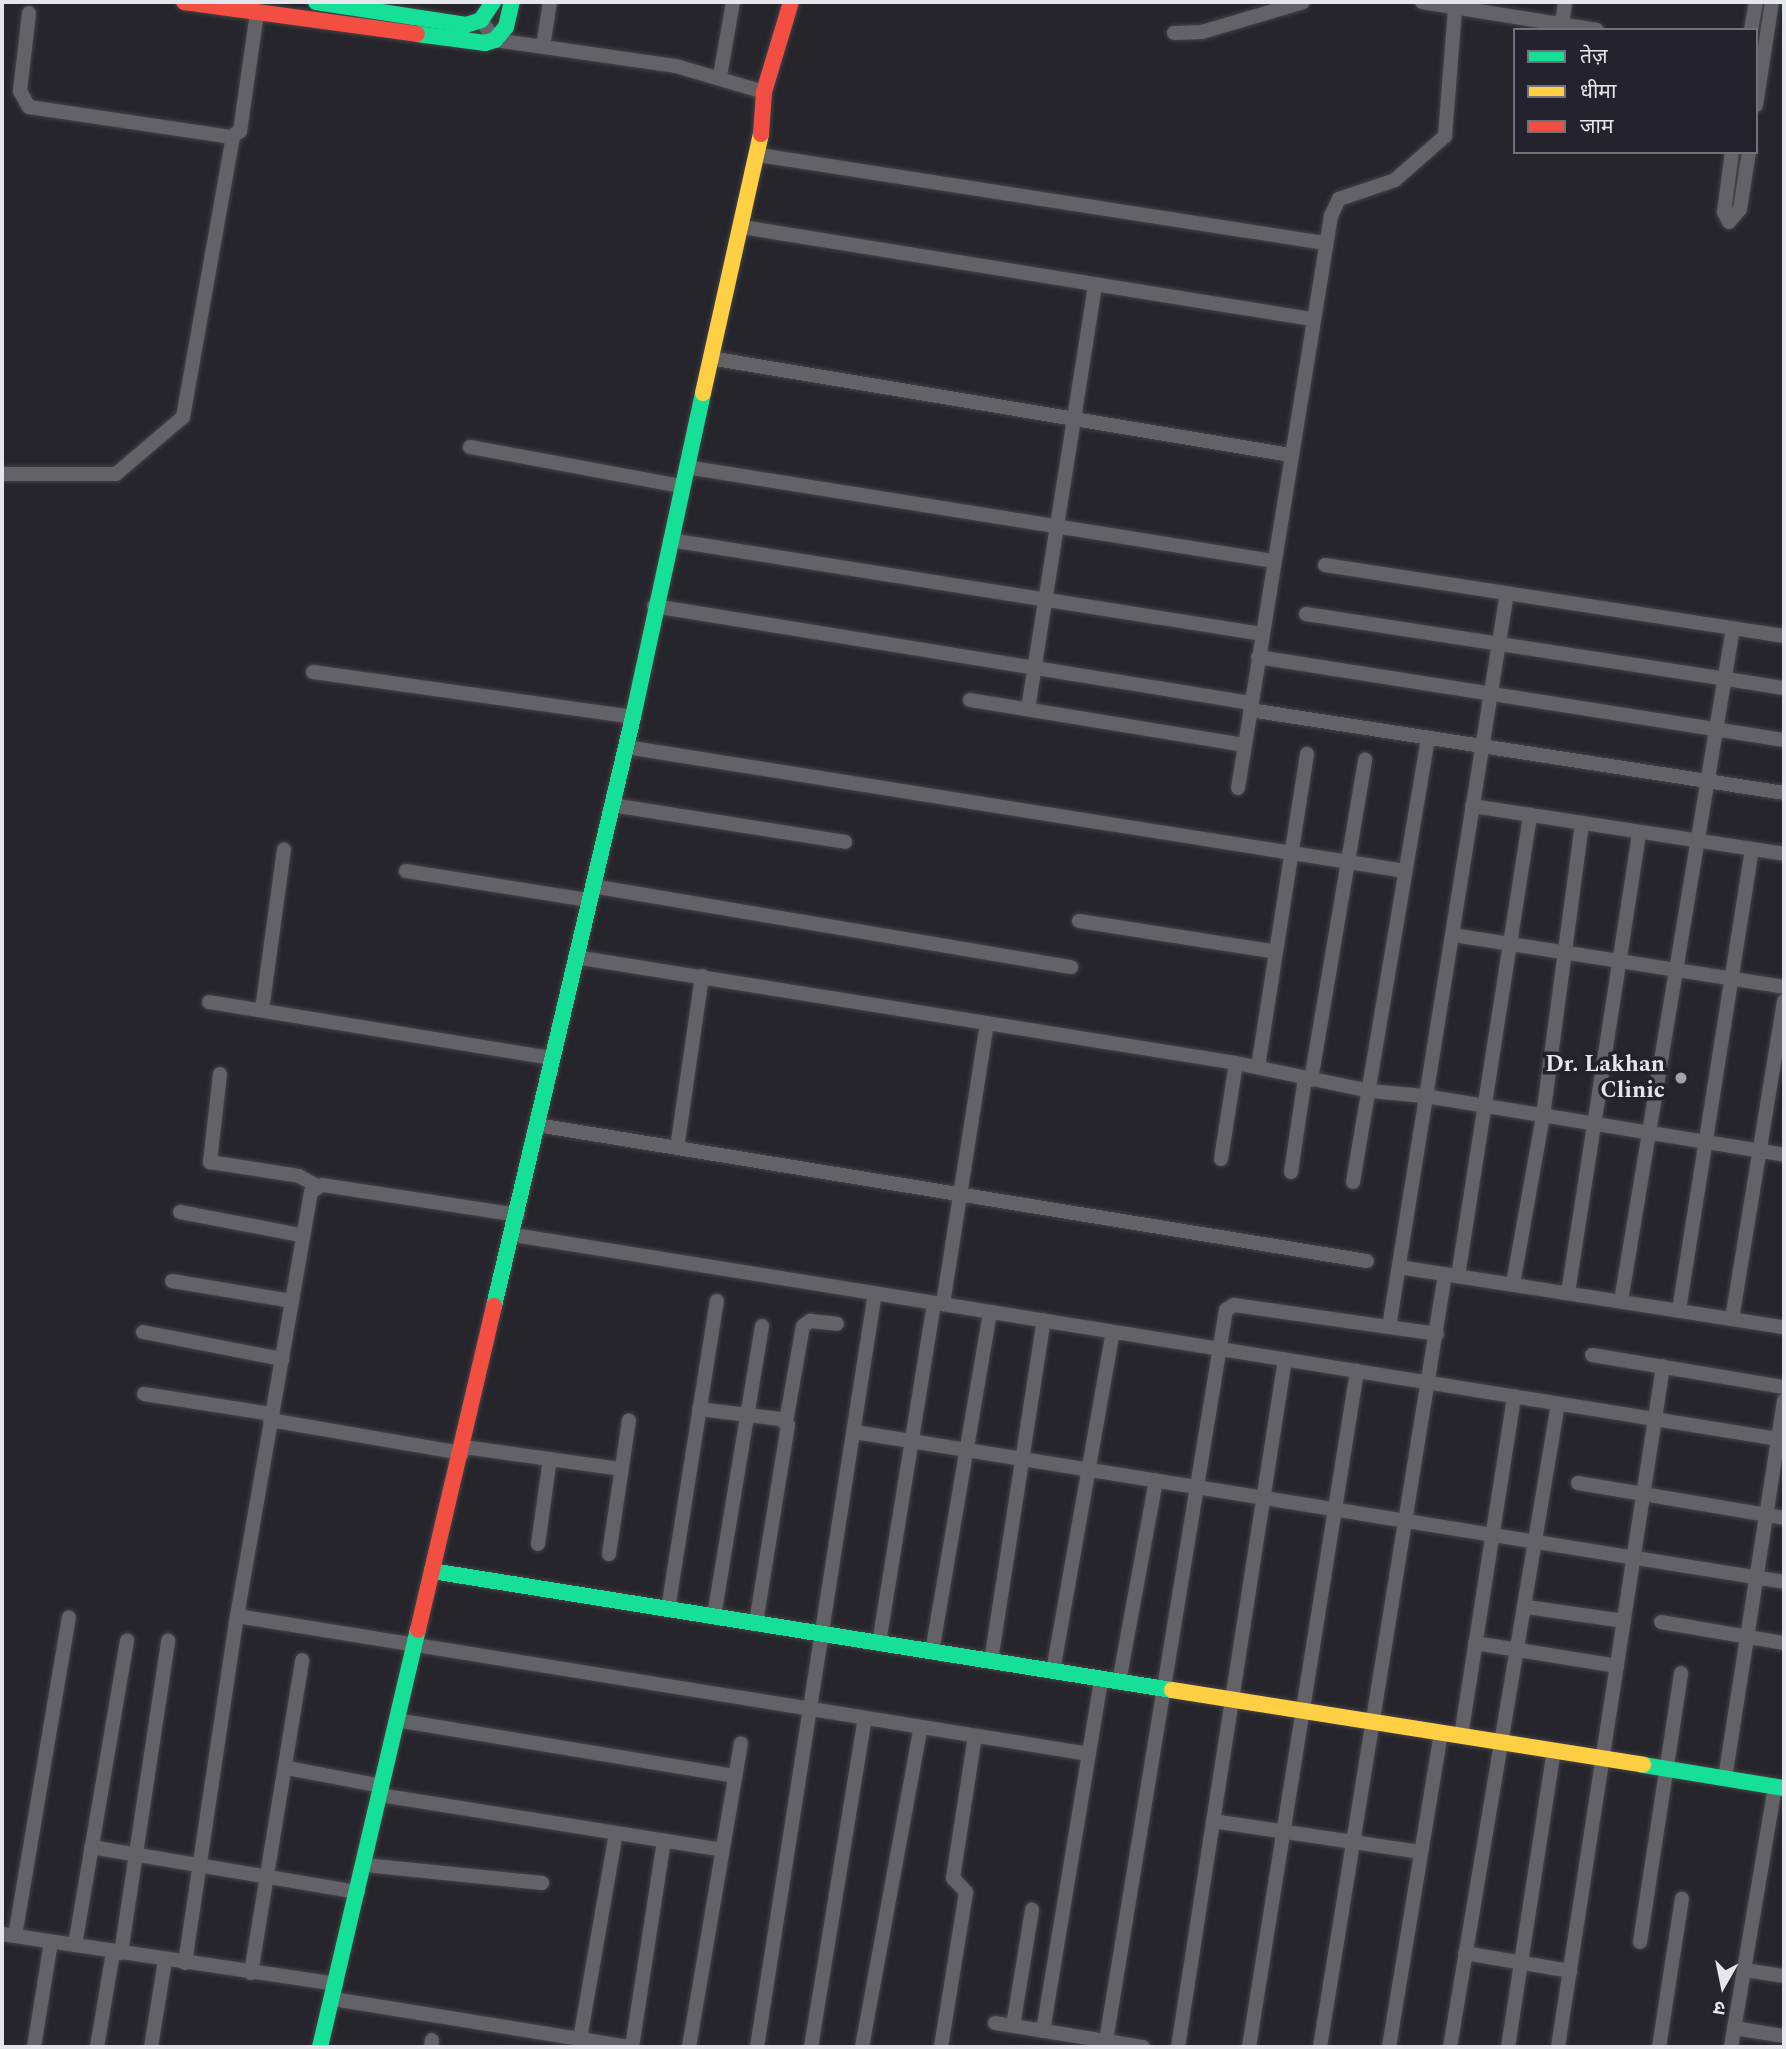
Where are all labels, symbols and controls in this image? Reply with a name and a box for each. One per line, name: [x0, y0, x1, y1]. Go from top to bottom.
legend: [1513, 28, 1758, 154]
text: तेज़: [1580, 41, 1608, 73]
text: धीमा: [1580, 76, 1616, 108]
text: जाम: [1580, 111, 1614, 143]
place label: Dr. Lakhan Clinic: [1545, 1051, 1665, 1105]
marker: Dr. Lakhan Clinic: [1671, 1068, 1691, 1088]
north arrow: [1688, 1951, 1758, 2021]
text: उ: [1712, 1992, 1727, 2022]

